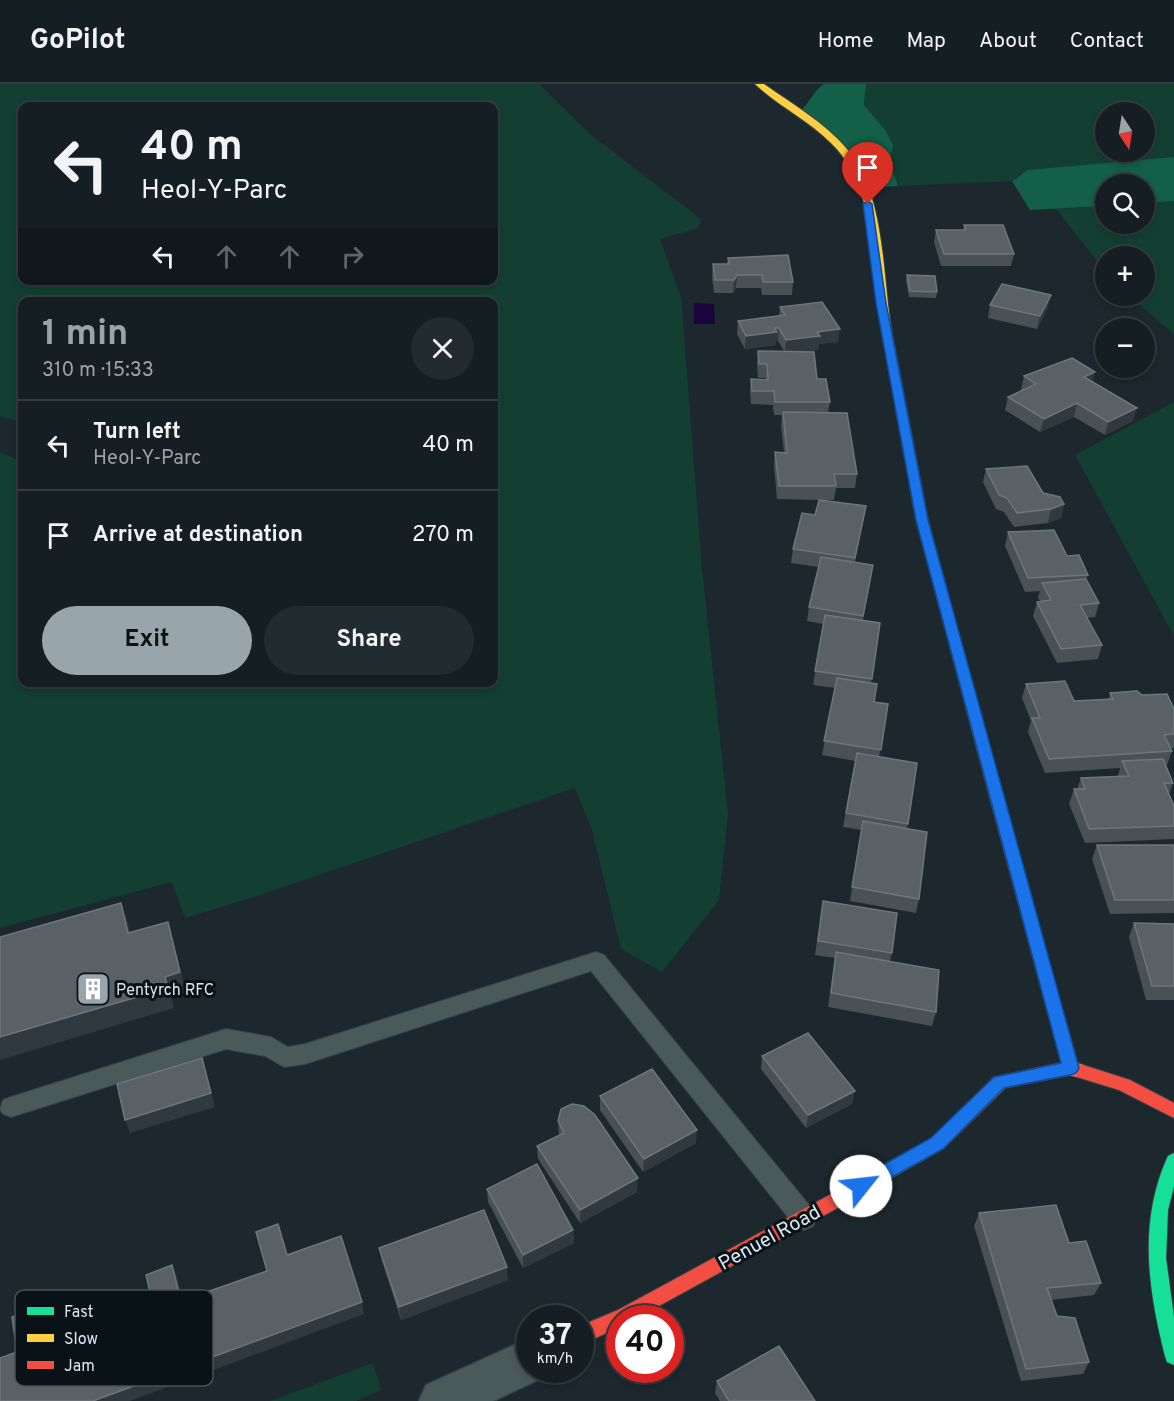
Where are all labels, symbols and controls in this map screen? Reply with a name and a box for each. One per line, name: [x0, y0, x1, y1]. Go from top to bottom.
text: GoPilot: [30, 23, 125, 59]
text: Home: [818, 28, 874, 55]
text: Map: [907, 28, 946, 55]
text: About: [979, 28, 1037, 55]
text: Contact: [1070, 28, 1144, 55]
north arrow: [1095, 102, 1155, 162]
map controls: [1095, 102, 1155, 378]
text: 40 m: [141, 122, 243, 175]
icon: left: [42, 126, 120, 204]
pin: [842, 142, 893, 204]
icon: arrive: [851, 151, 884, 184]
text: Heol-Y-Parc: [141, 174, 287, 208]
button: search: [1095, 174, 1155, 234]
icon: left: [147, 240, 180, 273]
icon: ahead: [210, 240, 243, 273]
icon: ahead: [273, 240, 306, 273]
icon: right: [336, 240, 369, 273]
button: +: [1095, 246, 1155, 306]
text: 1 min: [42, 312, 128, 358]
button: close: [411, 317, 474, 380]
button: −: [1095, 318, 1155, 378]
text: 310 m · 15:33: [42, 358, 154, 384]
text: Turn left: [93, 419, 181, 446]
icon: left: [42, 429, 75, 462]
text: 40 m: [422, 432, 474, 459]
text: Heol-Y-Parc: [93, 446, 201, 472]
icon: arrive: [42, 519, 75, 552]
text: Arrive at destination: [93, 522, 303, 549]
text: 270 m: [412, 522, 474, 549]
button: Exit: [42, 606, 252, 675]
button: Share: [264, 606, 474, 675]
building icon: Pentyrch RFC: [75, 971, 111, 1007]
place label: Pentyrch RFC: [116, 981, 214, 1001]
position arrow: [829, 1154, 893, 1218]
street label: Penuel Road: [714, 1200, 826, 1278]
legend: [15, 1290, 213, 1386]
text: Fast: [64, 1303, 94, 1323]
speed limit sign: 40: [606, 1305, 684, 1383]
text: 37: [538, 1318, 572, 1355]
text: Slow: [64, 1330, 98, 1350]
text: km/h: [537, 1350, 573, 1369]
text: Jam: [64, 1357, 95, 1377]

